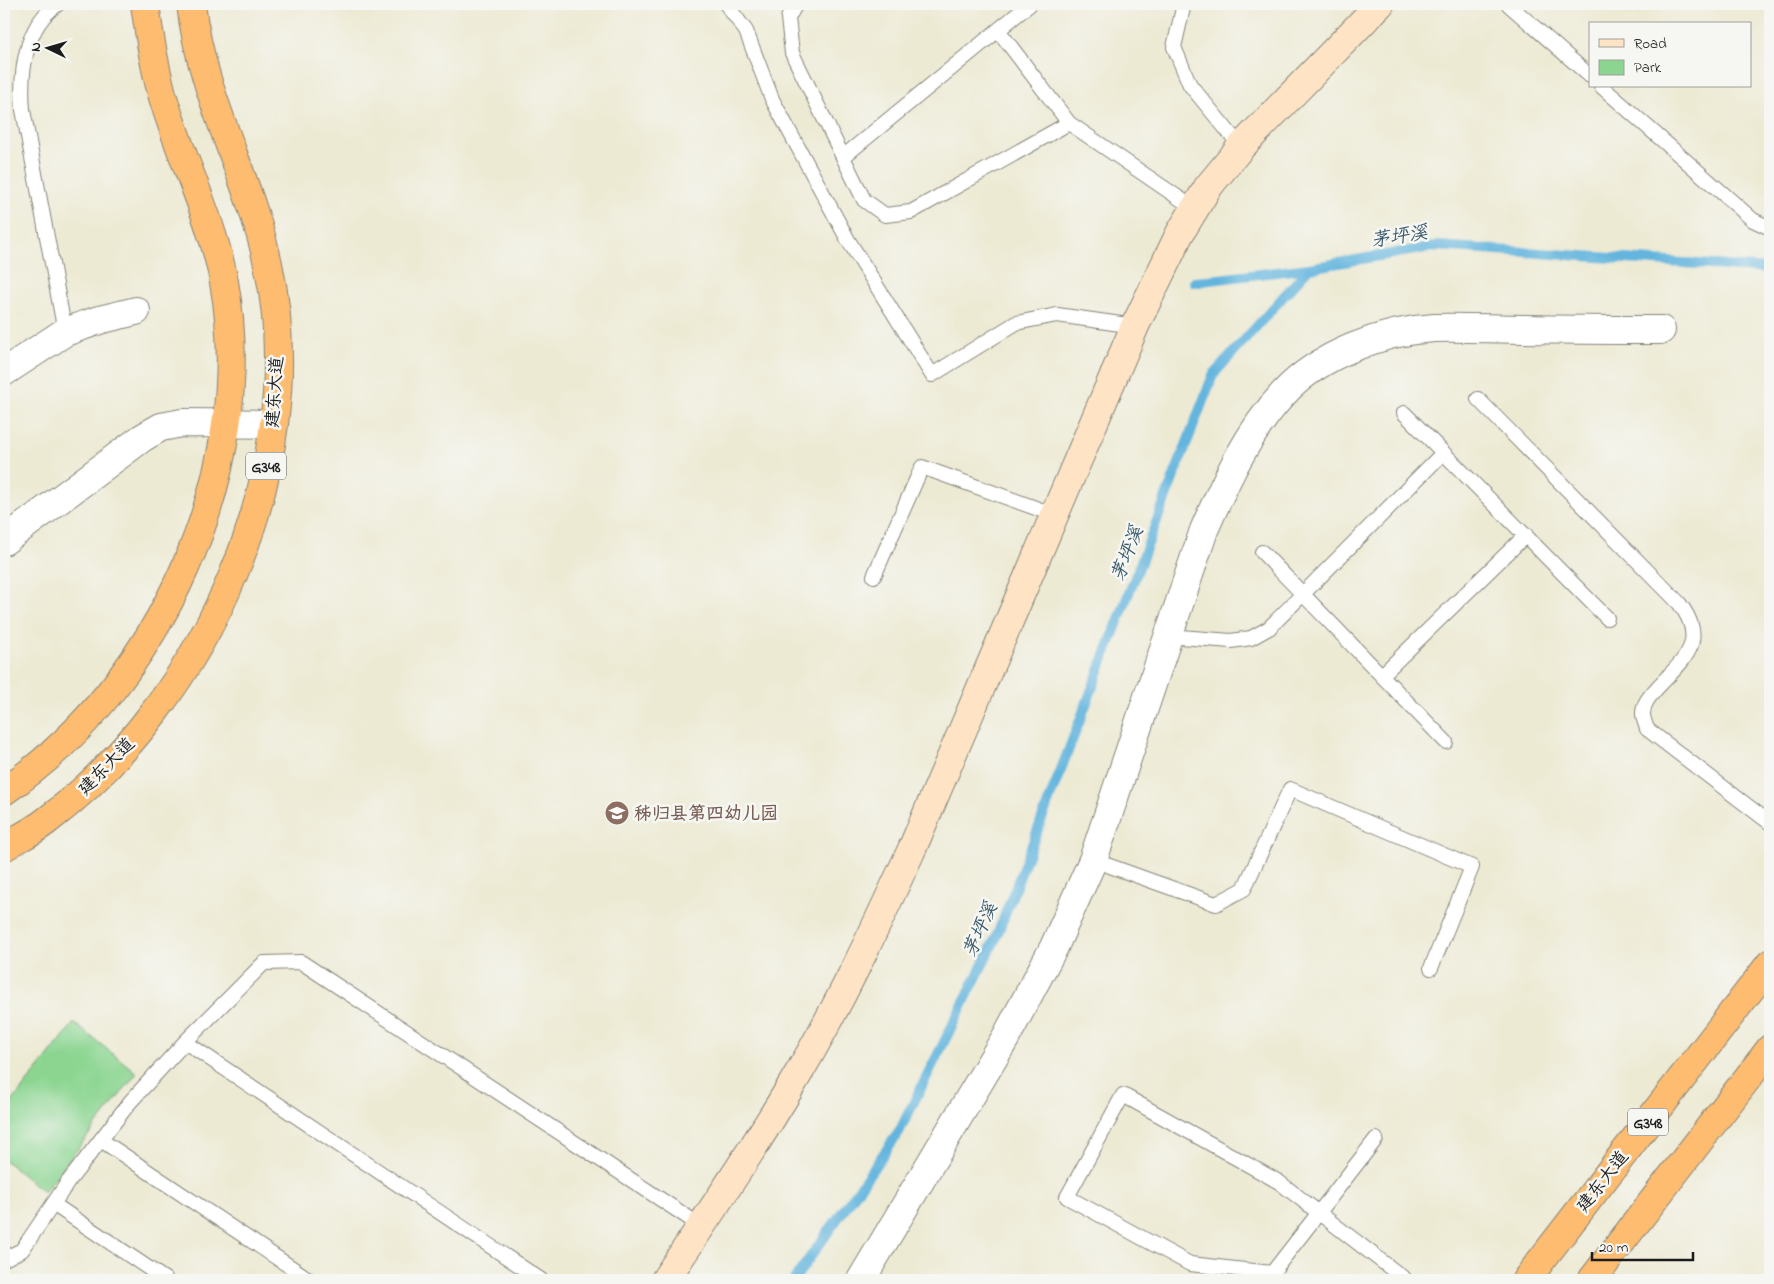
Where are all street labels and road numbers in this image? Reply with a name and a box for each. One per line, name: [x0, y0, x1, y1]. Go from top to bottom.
street label: 建东大道: [261, 355, 291, 429]
road number: G348: [246, 452, 286, 480]
street label: 建东大道: [73, 732, 142, 802]
road number: G348: [1628, 1108, 1668, 1136]
street label: 建东大道: [1571, 1146, 1636, 1219]

